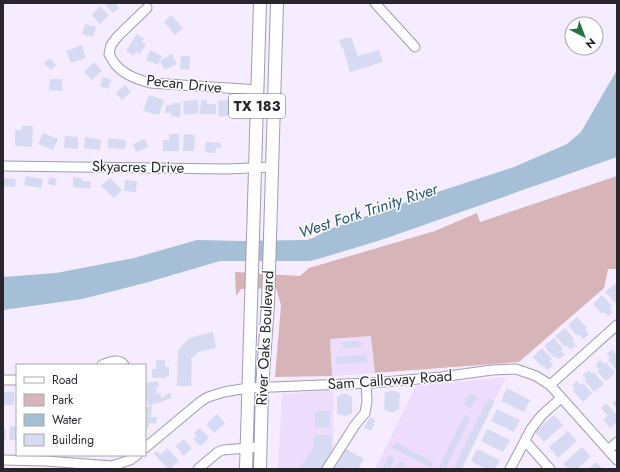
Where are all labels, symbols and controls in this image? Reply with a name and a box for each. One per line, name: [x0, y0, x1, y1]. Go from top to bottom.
north arrow: [564, 16, 604, 56]
text: N: [582, 35, 599, 52]
street label: Pecan Drive: [145, 69, 223, 99]
road number: TX 183: [229, 94, 285, 118]
street label: Skyacres Drive: [92, 155, 185, 179]
water label: West Fork Trinity River: [296, 177, 442, 244]
street label: River Oaks Boulevard: [250, 270, 280, 406]
legend: [16, 364, 146, 456]
street label: Sam Calloway Road: [327, 365, 453, 395]
text: Road: [52, 371, 78, 389]
text: Park: [52, 391, 74, 409]
text: Water: [52, 411, 83, 429]
text: Building: [52, 431, 94, 449]

